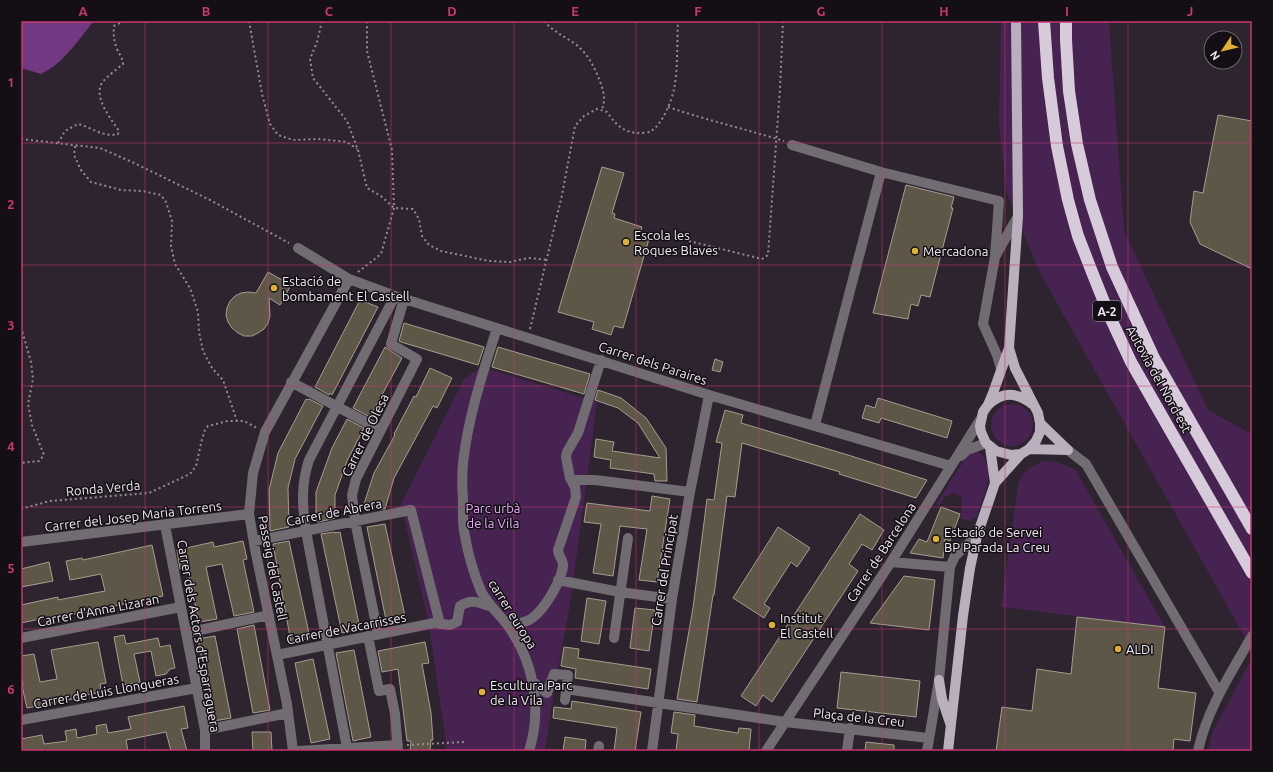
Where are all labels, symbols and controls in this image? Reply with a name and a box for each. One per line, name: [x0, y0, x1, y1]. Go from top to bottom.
text: A: [78, 4, 88, 18]
text: B: [202, 4, 211, 18]
text: C: [325, 4, 334, 18]
text: D: [447, 4, 457, 18]
text: E: [571, 4, 579, 18]
text: F: [694, 4, 702, 18]
text: G: [817, 4, 826, 18]
text: H: [939, 4, 949, 18]
text: I: [1065, 4, 1069, 18]
text: J: [1187, 4, 1193, 18]
north arrow: [1203, 30, 1243, 70]
text: N: [1208, 49, 1222, 63]
text: 1: [7, 75, 15, 89]
text: 2: [7, 197, 15, 211]
place label: Escola les Roques Blaves: [634, 228, 718, 257]
marker: Escola les Roques Blaves: [621, 237, 631, 247]
place label: Mercadona: [923, 244, 988, 258]
marker: Mercadona: [910, 246, 920, 256]
place label: Estació de bombament El Castell: [282, 274, 410, 303]
marker: Estació de bombament El Castell: [269, 283, 279, 293]
road number: A-2: [1093, 301, 1121, 321]
text: 3: [7, 318, 15, 332]
street label: Autovia del Nord-est: [1124, 323, 1194, 435]
street label: Carrer dels Paraires: [597, 339, 709, 387]
street label: Carrer de Olesa: [339, 391, 391, 479]
text: 4: [7, 439, 15, 453]
street label: Ronda Verda: [65, 478, 141, 498]
street label: Carrer de Abrera: [285, 496, 383, 528]
street label: Carrer del Josep Maria Torrens: [44, 498, 223, 534]
street label: Carrer de Barcelona: [844, 500, 918, 604]
park label: Parc urbà de la Vila: [466, 501, 520, 530]
street label: Carrer del Principat: [648, 513, 680, 627]
street label: Passeig del Castell: [256, 514, 290, 622]
place label: Estació de Servei BP Parada La Creu: [944, 525, 1050, 554]
marker: Estació de Servei BP Parada La Creu: [931, 534, 941, 544]
street label: Carrer dels Actors d'Esparraguera: [175, 539, 223, 733]
text: 5: [7, 561, 15, 575]
street label: carrer europa: [486, 577, 540, 651]
street label: Carrer d'Anna Lizaran: [36, 591, 160, 629]
street label: Carrer de Vacarrisses: [285, 609, 407, 646]
place label: Institut El Castell: [780, 611, 834, 640]
marker: Institut El Castell: [767, 620, 777, 630]
place label: ALDI: [1126, 642, 1154, 656]
marker: ALDI: [1113, 644, 1123, 654]
street label: Carrer de Luis Llongueras: [32, 671, 180, 711]
place label: Escultura Parc de la Vila: [490, 678, 572, 707]
text: 6: [7, 682, 15, 696]
marker: Escultura Parc de la Vila: [477, 687, 487, 697]
street label: Plaça de la Creu: [813, 705, 905, 729]

